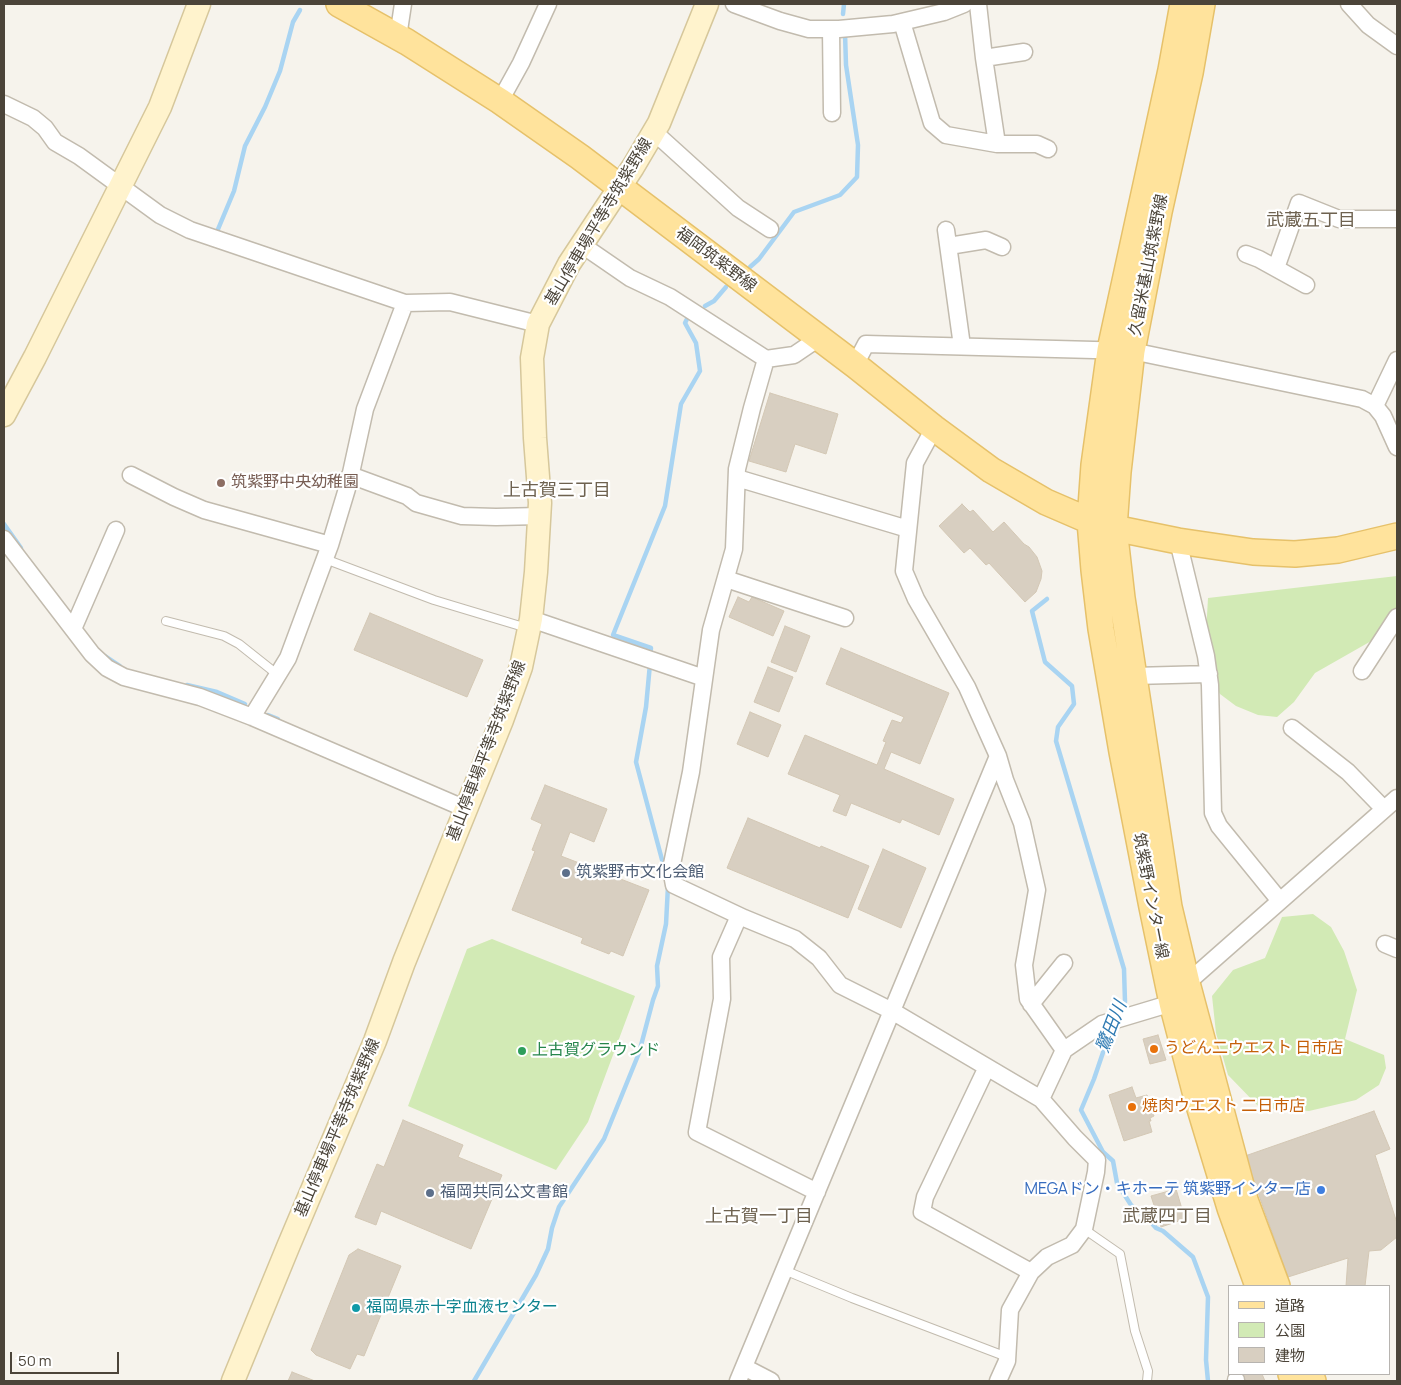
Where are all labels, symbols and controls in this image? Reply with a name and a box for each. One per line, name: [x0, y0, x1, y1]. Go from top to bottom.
street label: 基山停車場平等寺筑紫野線: [541, 135, 657, 309]
street label: 久留米基山筑紫野線: [1126, 192, 1172, 338]
district label: 武蔵五丁目: [1266, 210, 1356, 232]
street label: 福岡筑紫野線: [672, 223, 760, 297]
place label: 筑紫野中央幼稚園: [231, 473, 359, 493]
marker: 筑紫野中央幼稚園: [215, 477, 227, 489]
district label: 上古賀三丁目: [503, 480, 611, 502]
street label: 基山停車場平等寺筑紫野線: [444, 658, 530, 844]
street label: 筑紫野インター線: [1128, 831, 1172, 961]
place label: 筑紫野市文化会館: [576, 863, 704, 883]
marker: 筑紫野市文化会館: [560, 867, 572, 879]
water label: 鷺田川: [1092, 998, 1132, 1056]
street label: 基山停車場平等寺筑紫野線: [292, 1036, 384, 1220]
place label: うどん二ウエスト 日市店: [1164, 1039, 1343, 1059]
place label: 上古賀グラウンド: [532, 1041, 660, 1061]
marker: うどん二ウエスト 日市店: [1148, 1043, 1160, 1055]
marker: 上古賀グラウンド: [516, 1045, 528, 1057]
place label: 焼肉ウエスト 二日市店: [1142, 1097, 1305, 1117]
marker: 焼肉ウエスト 二日市店: [1126, 1101, 1138, 1113]
place label: MEGAドン・キホーテ 筑紫野インター店: [1025, 1180, 1311, 1200]
place label: 福岡共同公文書館: [440, 1183, 568, 1203]
marker: MEGAドン・キホーテ 筑紫野インター店: [1315, 1184, 1327, 1196]
marker: 福岡共同公文書館: [424, 1187, 436, 1199]
district label: 上古賀一丁目: [705, 1206, 813, 1228]
district label: 武蔵四丁目: [1122, 1206, 1212, 1228]
legend: [1228, 1285, 1391, 1375]
text: 道路: [1275, 1295, 1305, 1316]
place label: 福岡県赤十字血液センター: [366, 1298, 558, 1318]
marker: 福岡県赤十字血液センター: [350, 1302, 362, 1314]
text: 公園: [1275, 1320, 1305, 1341]
scale bar: [12, 1342, 121, 1374]
text: 建物: [1275, 1345, 1305, 1366]
text: 50 m: [18, 1350, 52, 1371]

